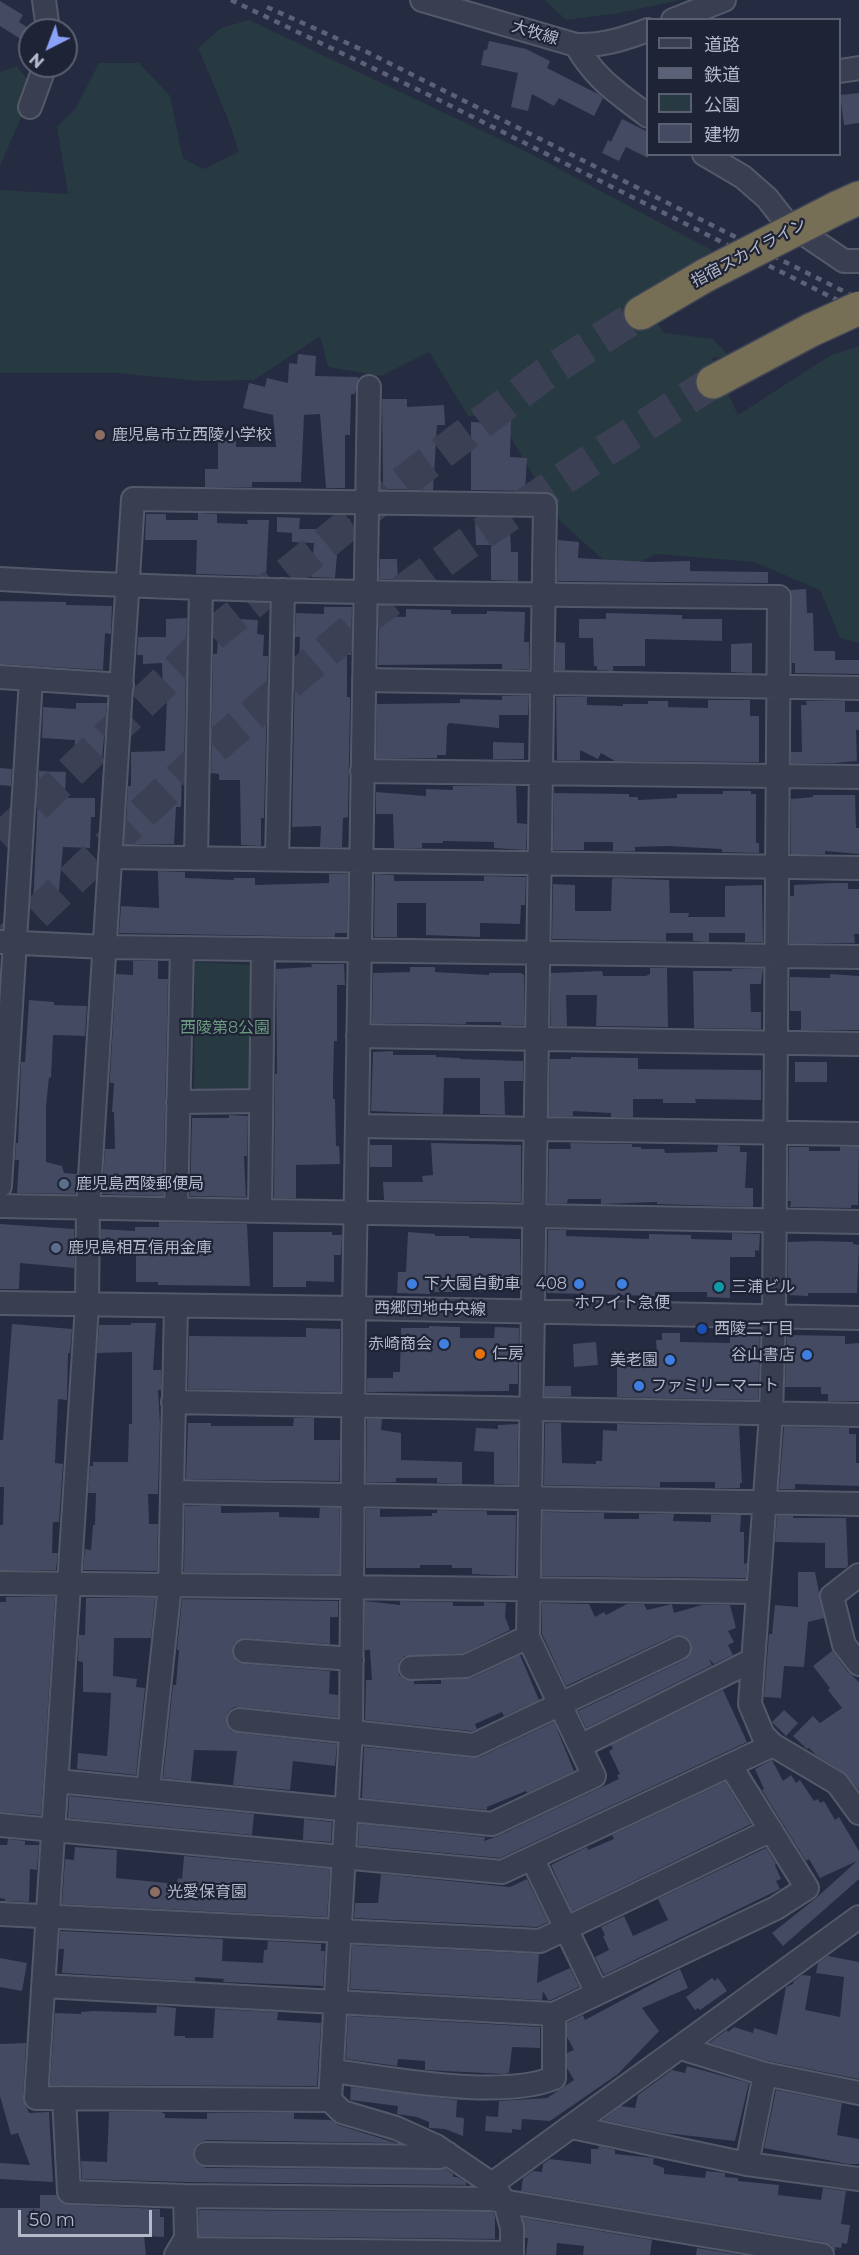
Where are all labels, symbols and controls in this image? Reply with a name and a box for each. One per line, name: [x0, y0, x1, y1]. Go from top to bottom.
street label: 大牧線: [509, 17, 561, 49]
north arrow: [18, 18, 78, 78]
legend: [646, 18, 841, 156]
text: 道路: [704, 34, 740, 56]
text: N: [26, 49, 48, 72]
text: 鉄道: [704, 64, 740, 86]
text: 公園: [704, 94, 740, 116]
text: 建物: [704, 124, 740, 146]
street label: 指宿スカイライン: [688, 214, 810, 292]
place label: 鹿児島市立西陵小学校: [112, 425, 272, 445]
marker: 鹿児島市立西陵小学校: [93, 428, 107, 442]
park label: 西陵第8公園: [180, 1018, 270, 1038]
place label: 鹿児島西陵郵便局: [76, 1174, 204, 1194]
marker: 鹿児島西陵郵便局: [57, 1177, 71, 1191]
place label: 鹿児島相互信用金庫: [68, 1238, 212, 1258]
marker: 鹿児島相互信用金庫: [49, 1241, 63, 1255]
place label: 下大園自動車: [424, 1274, 520, 1294]
place label: 408: [536, 1274, 567, 1294]
marker: 下大園自動車: [405, 1277, 419, 1291]
marker: 408: [572, 1277, 586, 1291]
marker: ホワイト急便: [615, 1277, 629, 1291]
place label: 三浦ビル: [731, 1277, 795, 1297]
marker: 三浦ビル: [712, 1280, 726, 1294]
place label: ホワイト急便: [574, 1293, 670, 1313]
street label: 西郷団地中央線: [374, 1298, 486, 1320]
place label: 西陵二丁目: [714, 1319, 794, 1339]
marker: 西陵二丁目: [695, 1322, 709, 1336]
place label: 赤崎商会: [368, 1334, 432, 1354]
marker: 赤崎商会: [437, 1337, 451, 1351]
place label: 仁房: [492, 1344, 524, 1364]
place label: 谷山書店: [731, 1345, 795, 1365]
marker: 仁房: [473, 1347, 487, 1361]
marker: 谷山書店: [800, 1348, 814, 1362]
place label: 美老園: [610, 1350, 658, 1370]
marker: 美老園: [663, 1353, 677, 1367]
place label: ファミリーマート: [651, 1376, 779, 1396]
marker: ファミリーマート: [632, 1379, 646, 1393]
place label: 光愛保育園: [167, 1882, 247, 1902]
marker: 光愛保育園: [148, 1885, 162, 1899]
scale bar: [21, 2198, 154, 2236]
text: 50 m: [29, 2209, 75, 2231]

